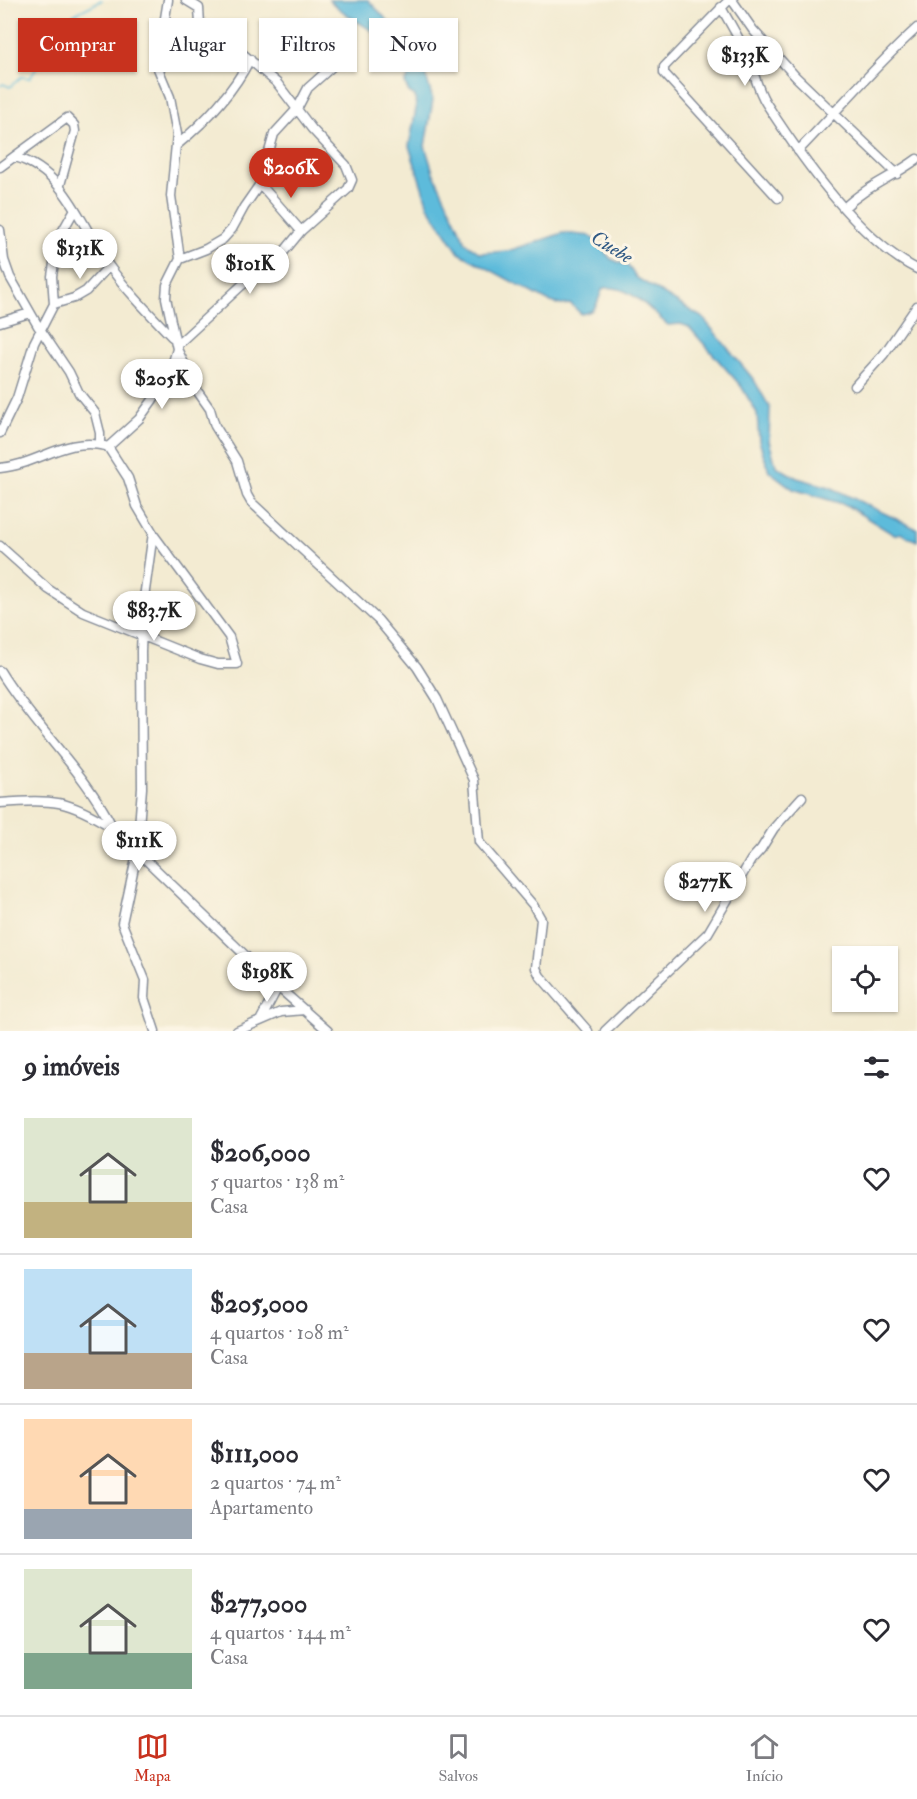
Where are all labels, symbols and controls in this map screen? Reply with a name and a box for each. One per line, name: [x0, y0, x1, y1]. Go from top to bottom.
chip: Comprar: [18, 18, 137, 72]
chip: Alugar: [149, 18, 247, 72]
chip: Filtros: [259, 18, 357, 72]
chip: Novo: [369, 18, 458, 72]
pin: $133K: [703, 36, 787, 87]
text: $133K: [721, 43, 769, 68]
pin: $206K: [249, 148, 333, 199]
text: $206K: [263, 155, 319, 180]
water label: Cuebe: [586, 225, 638, 269]
pin: $131K: [38, 229, 122, 280]
text: $131K: [56, 236, 104, 261]
pin: $101K: [208, 244, 292, 295]
text: $101K: [225, 251, 275, 276]
pin: $205K: [120, 359, 204, 410]
text: $205K: [135, 366, 189, 391]
pin: $83.7K: [105, 591, 203, 642]
text: $83.7K: [127, 598, 181, 623]
pin: $111K: [97, 821, 181, 872]
text: $111K: [116, 828, 162, 853]
pin: $277K: [663, 862, 747, 913]
text: $277K: [678, 869, 732, 894]
map controls: [832, 946, 898, 1012]
button: locate: [832, 946, 898, 1012]
pin: $198K: [225, 952, 309, 1003]
text: $198K: [241, 959, 293, 984]
text: 9 imóveis: [24, 1051, 120, 1083]
icon: filters: [860, 1051, 893, 1084]
text: $206,000: [210, 1137, 311, 1169]
icon: home: [72, 1142, 144, 1214]
icon: heart: [860, 1162, 893, 1195]
text: 5 quartos · 138 m²: [210, 1169, 344, 1194]
text: Casa: [210, 1194, 248, 1219]
text: $205,000: [210, 1288, 308, 1320]
icon: home: [72, 1293, 144, 1365]
icon: heart: [860, 1313, 893, 1346]
text: 4 quartos · 108 m²: [210, 1320, 349, 1345]
text: Casa: [210, 1345, 248, 1370]
text: $111,000: [210, 1438, 299, 1470]
icon: home: [72, 1443, 144, 1515]
icon: heart: [860, 1463, 893, 1496]
text: 2 quartos · 74 m²: [210, 1470, 341, 1495]
text: Apartamento: [210, 1495, 313, 1520]
text: $277,000: [210, 1588, 307, 1620]
icon: home: [72, 1593, 144, 1665]
icon: heart: [860, 1613, 893, 1646]
text: 4 quartos · 144 m²: [210, 1620, 351, 1645]
text: Casa: [210, 1645, 248, 1670]
tab: Mapa: [134, 1730, 171, 1786]
tab: Salvos: [438, 1730, 478, 1786]
tab: Início: [746, 1730, 783, 1786]

